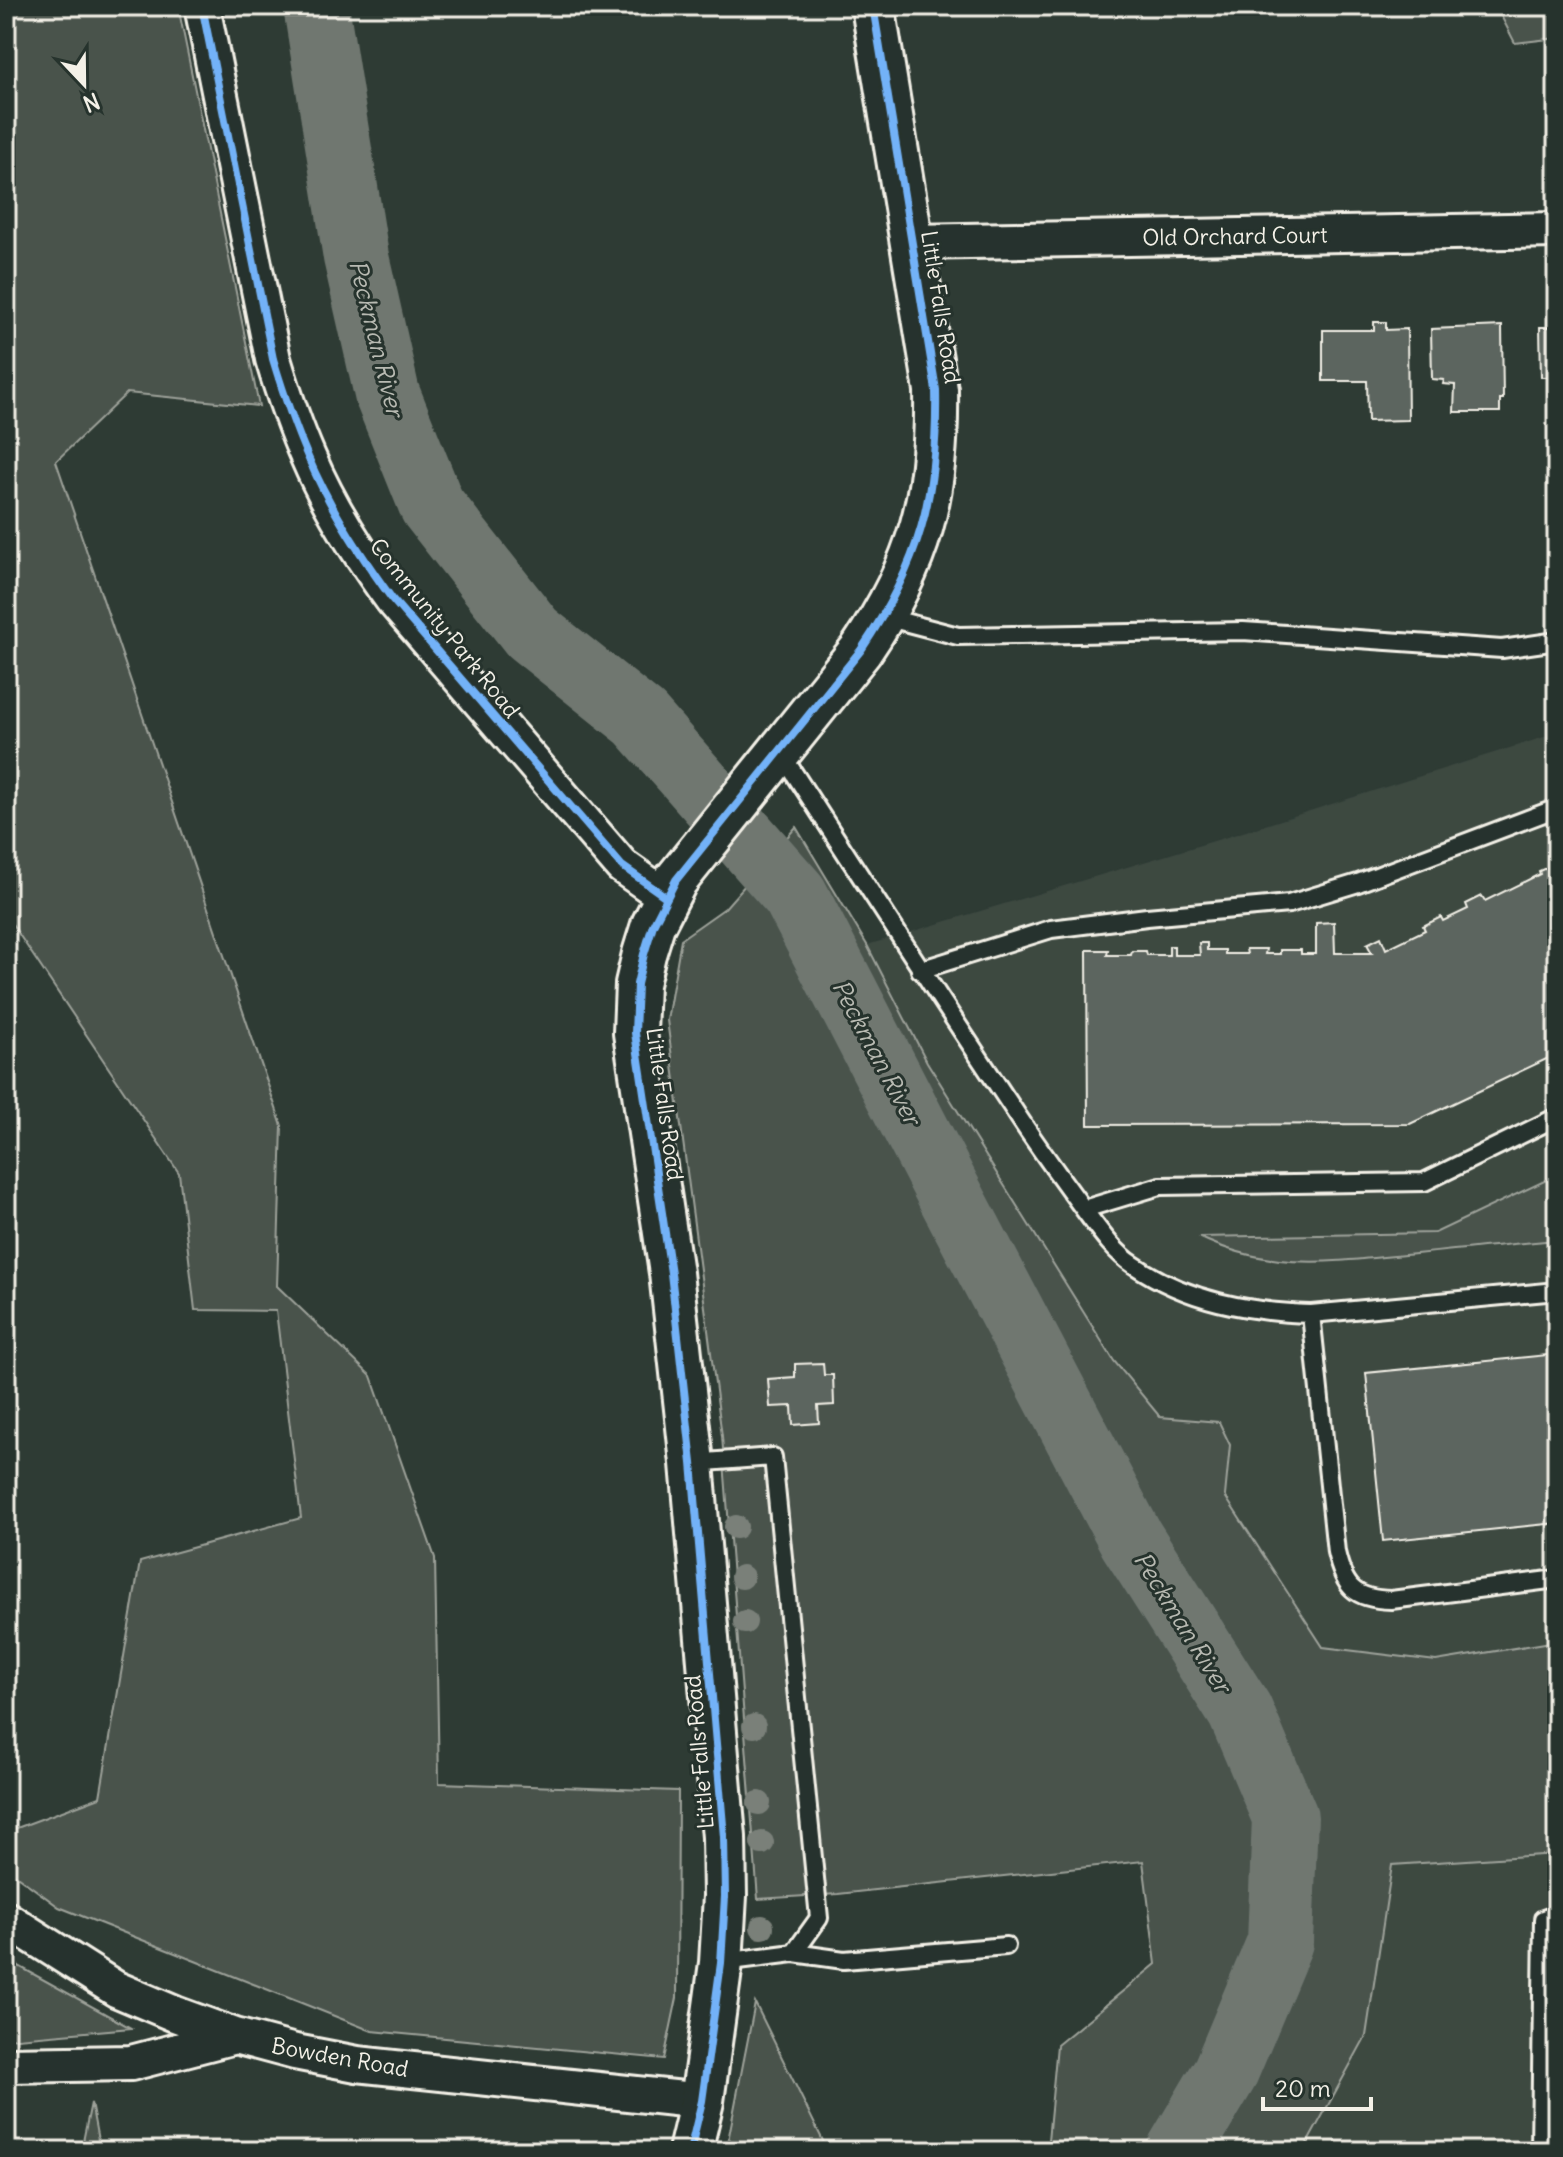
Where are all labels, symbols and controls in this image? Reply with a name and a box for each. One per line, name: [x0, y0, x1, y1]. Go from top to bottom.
north arrow: [44, 44, 124, 124]
text: N: [79, 87, 104, 118]
street label: Old Orchard Court: [1142, 220, 1328, 252]
street label: Little Falls Road: [915, 229, 967, 386]
water label: Peckman River: [343, 257, 412, 422]
street label: Community Park Road: [364, 533, 526, 724]
water label: Peckman River: [826, 974, 929, 1133]
street label: Little Falls Road: [640, 1026, 690, 1182]
water label: Peckman River: [1128, 1546, 1240, 1701]
street label: Little Falls Road: [678, 1674, 720, 1830]
street label: Bowden Road: [269, 2031, 411, 2083]
scale bar: [1263, 2061, 1371, 2111]
text: 20 m: [1275, 2073, 1331, 2103]

